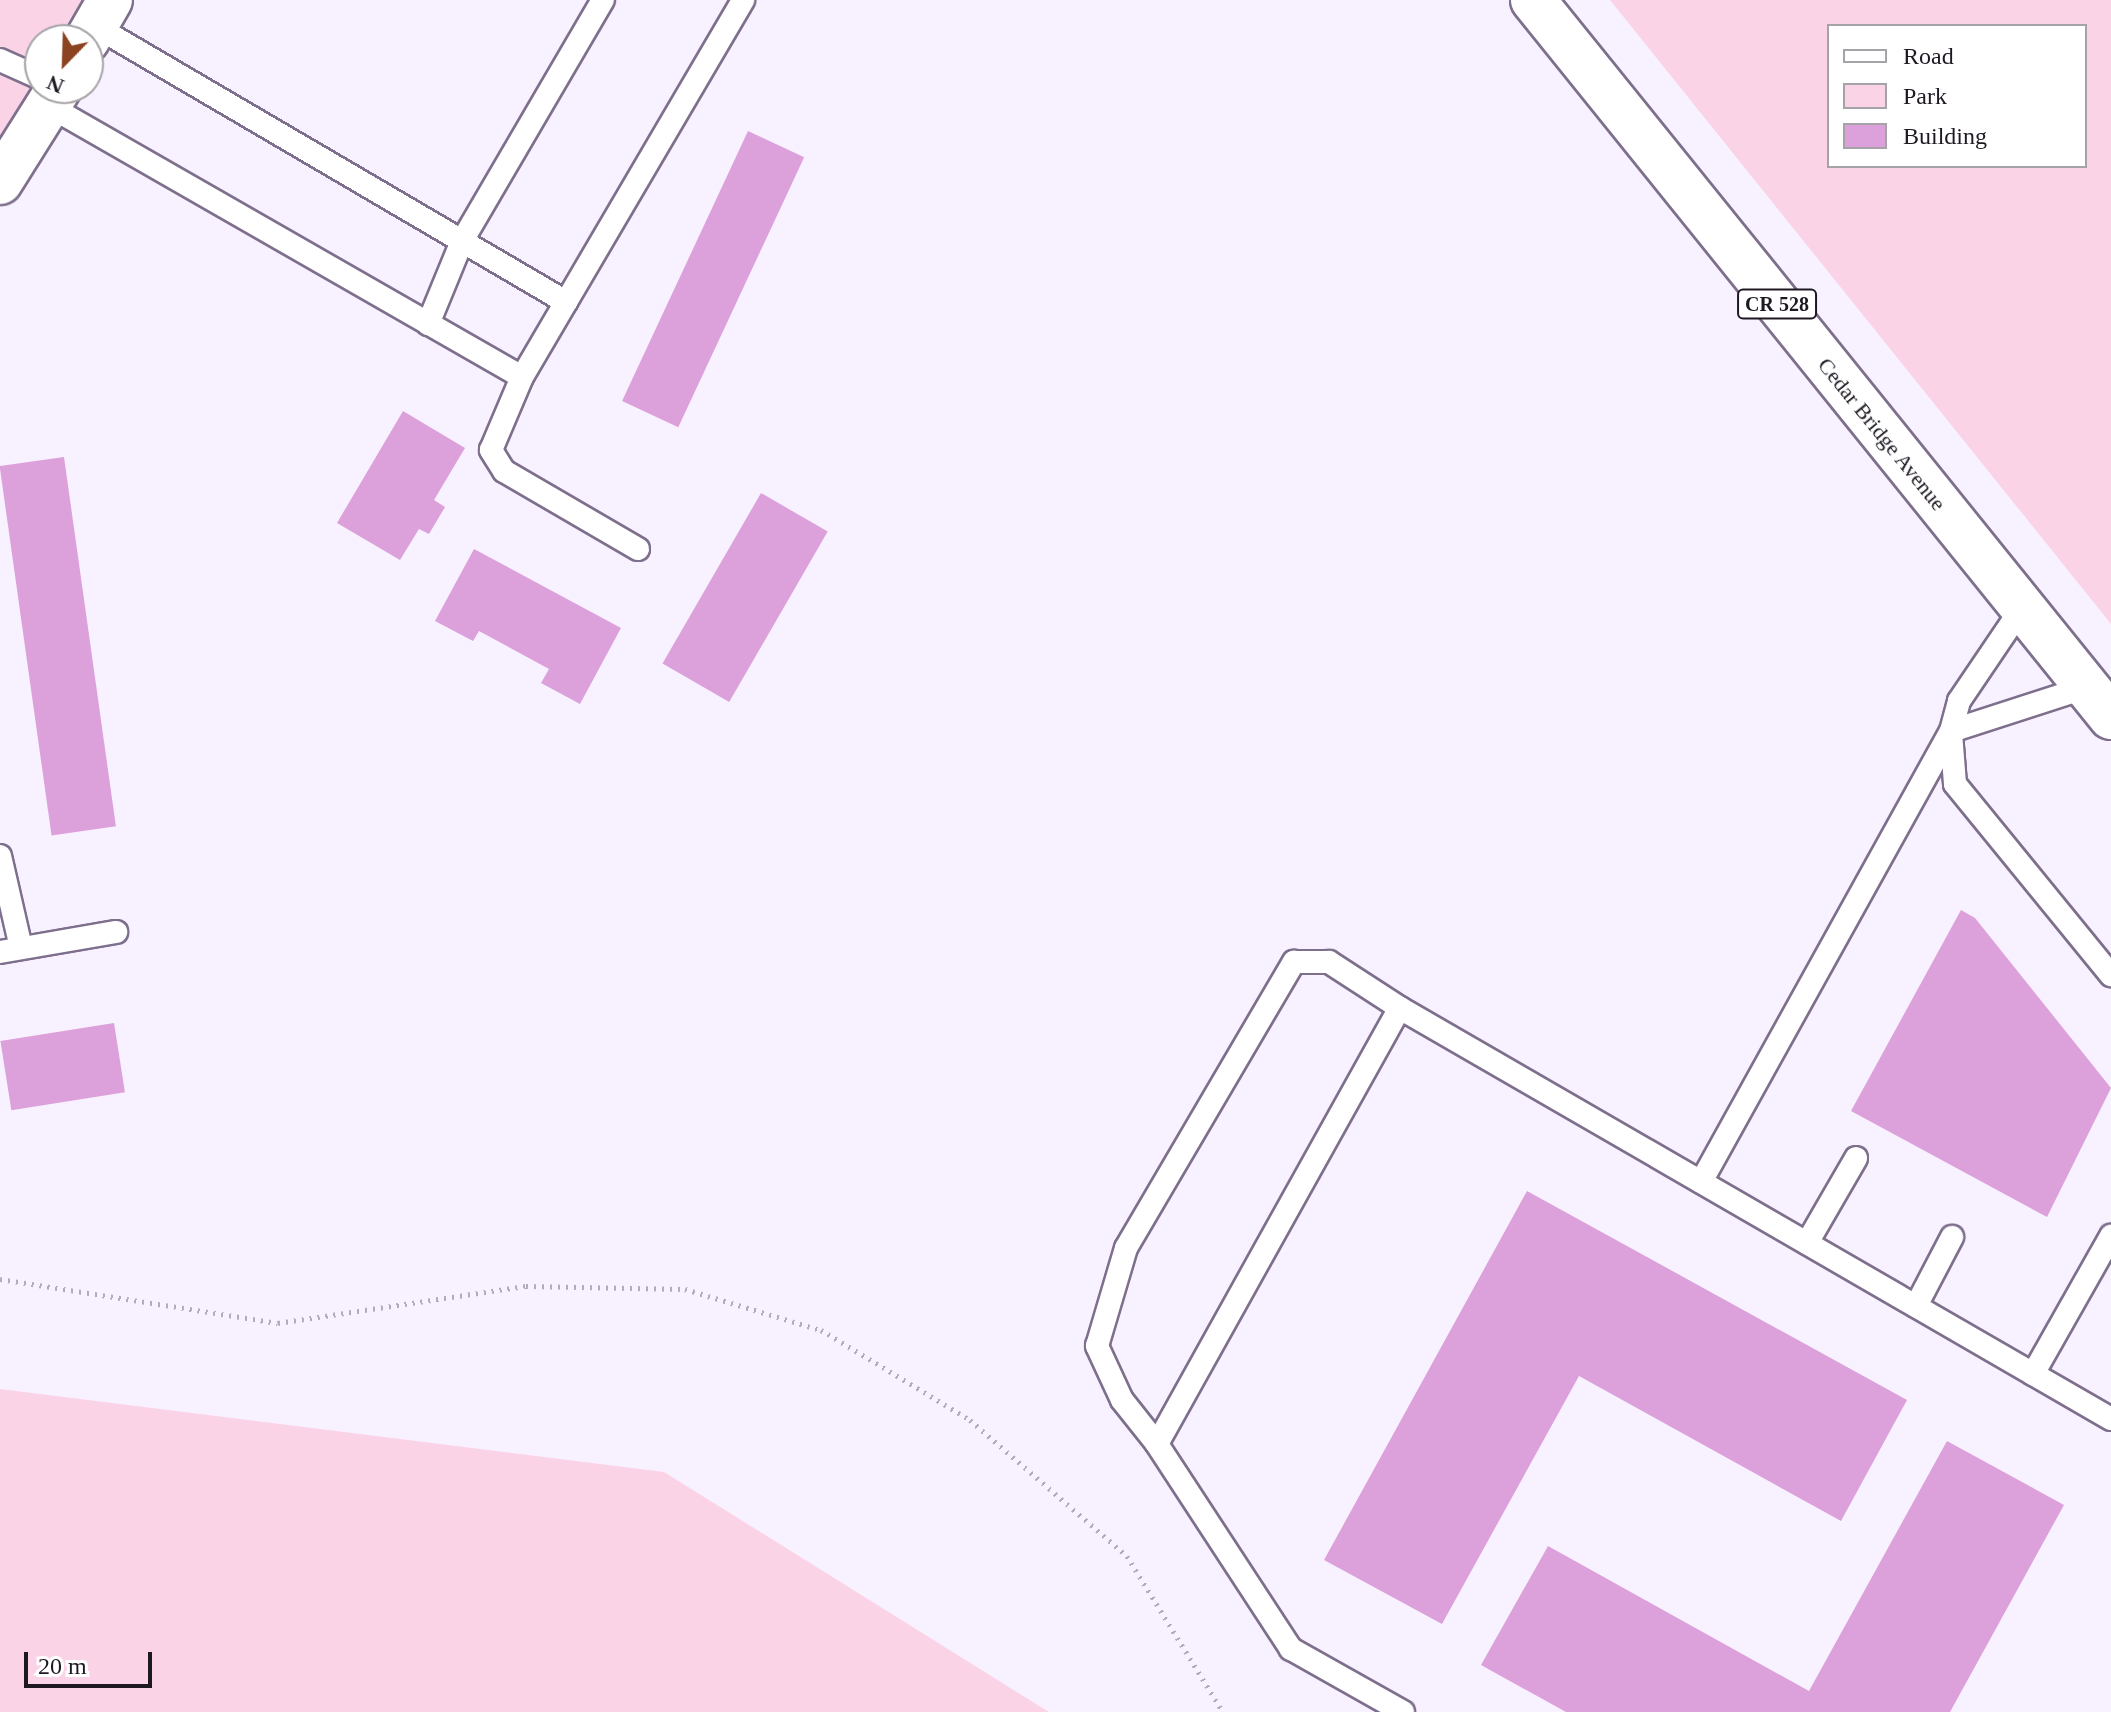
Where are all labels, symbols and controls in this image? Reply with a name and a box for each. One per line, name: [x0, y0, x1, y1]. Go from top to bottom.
north arrow: [24, 24, 104, 104]
legend: [1827, 24, 2087, 168]
text: Road: [1903, 43, 1954, 69]
text: N: [43, 70, 67, 99]
text: Park: [1903, 83, 1947, 109]
text: Building: [1903, 123, 1987, 149]
road number: CR 528: [1737, 288, 1817, 320]
street label: Cedar Bridge Avenue: [1812, 352, 1952, 516]
scale bar: [28, 1636, 156, 1686]
text: 20 m: [38, 1653, 87, 1679]

